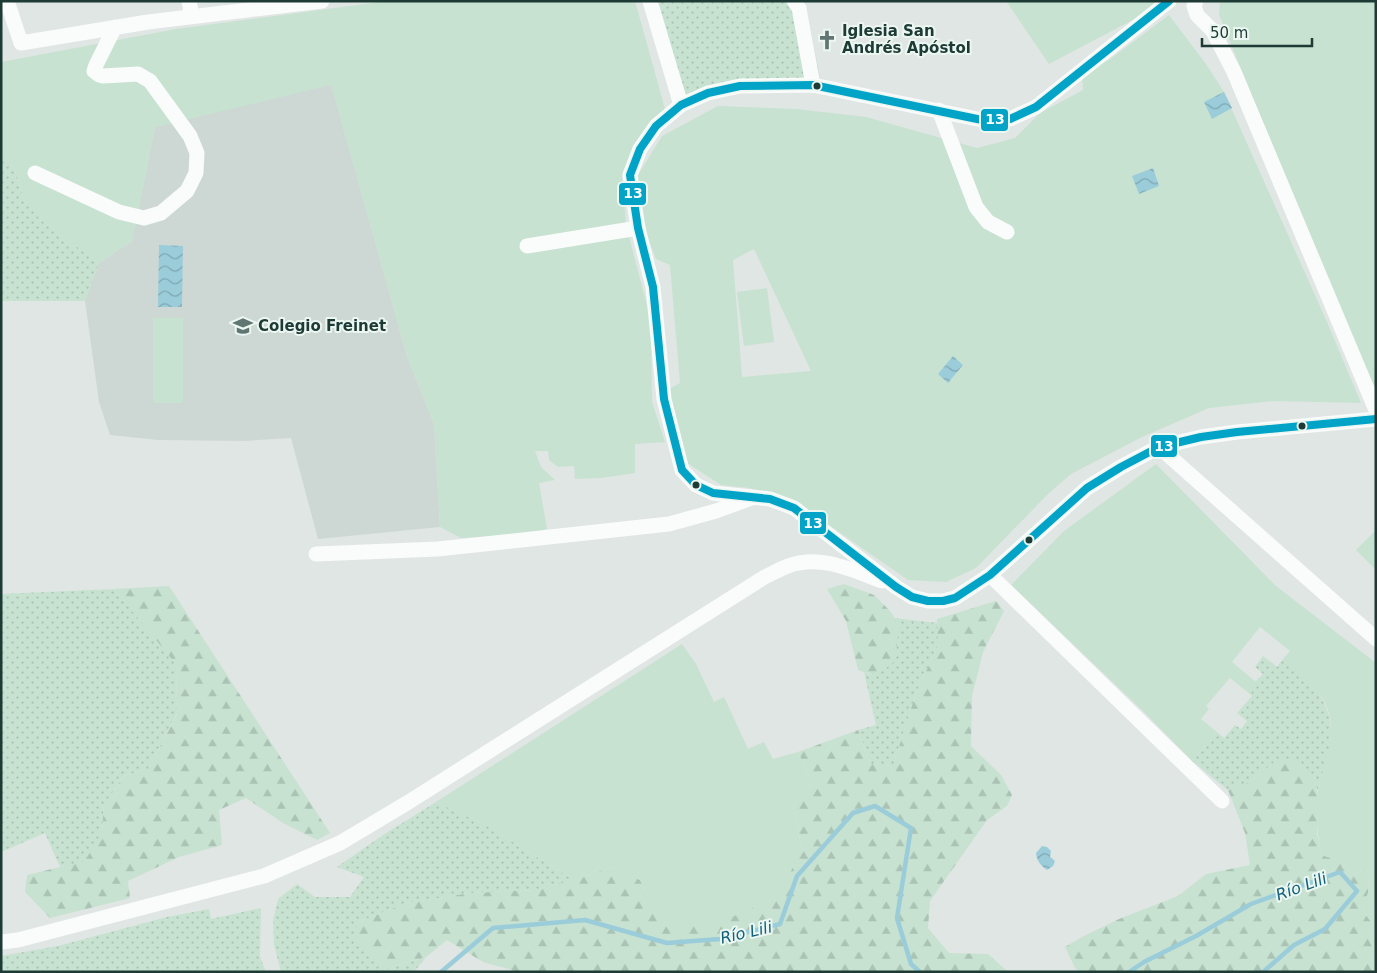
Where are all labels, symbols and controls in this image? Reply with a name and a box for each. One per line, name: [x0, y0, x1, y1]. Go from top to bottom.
scale bar: [1202, 15, 1312, 47]
place label: Iglesia San Andrés Apóstol: [842, 22, 971, 57]
text: 50 m: [1210, 24, 1248, 42]
church icon: Iglesia San Andrés Apóstol: [816, 29, 838, 51]
unlabelled marker: [812, 81, 822, 91]
line badge: 13: [980, 108, 1009, 132]
text: 13: [985, 111, 1005, 127]
line badge: 13: [618, 182, 647, 206]
text: 13: [623, 185, 643, 201]
school or university icon: Colegio Freinet: [232, 315, 254, 337]
place label: Colegio Freinet: [258, 317, 386, 335]
unlabelled marker: [1297, 421, 1307, 431]
line badge: 13: [1150, 434, 1178, 458]
text: 13: [1154, 438, 1174, 454]
unlabelled marker: [691, 480, 701, 490]
line badge: 13: [799, 511, 827, 535]
text: 13: [803, 515, 823, 531]
unlabelled marker: [1024, 535, 1034, 545]
water label: Río Lili: [1273, 868, 1330, 904]
water label: Río Lili: [718, 917, 774, 948]

